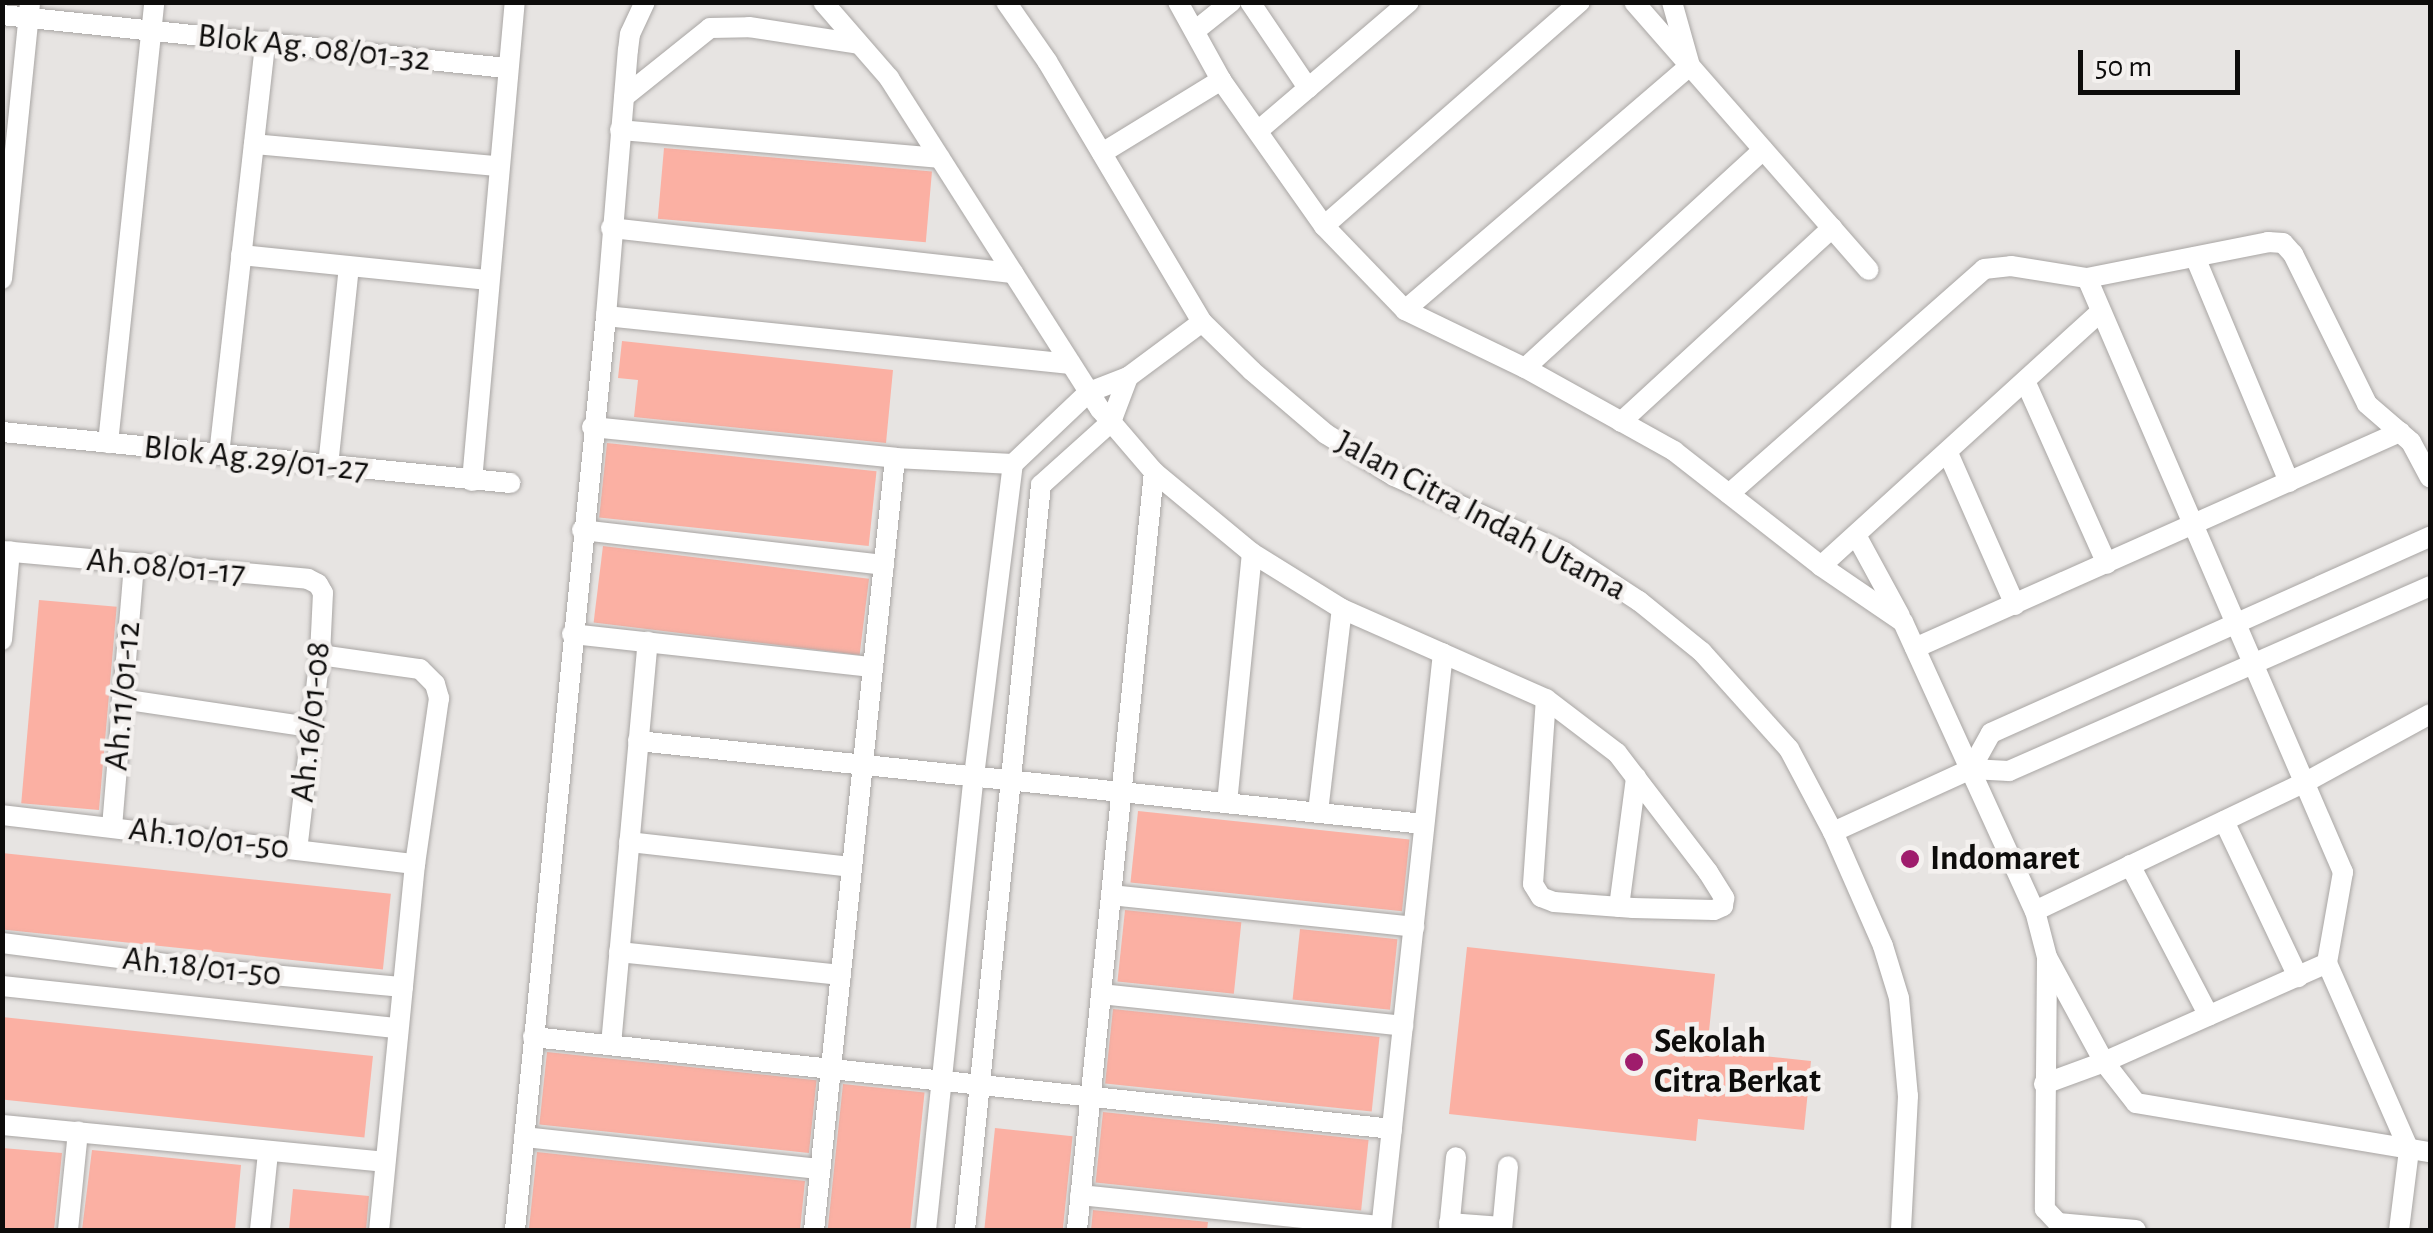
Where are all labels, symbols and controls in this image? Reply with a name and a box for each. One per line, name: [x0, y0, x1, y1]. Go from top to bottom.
street label: Blok Ag. 08/01-32: [195, 15, 433, 81]
scale bar: [2083, 30, 2246, 92]
text: 50 m: [2095, 52, 2152, 82]
street label: Jalan Citra Indah Utama: [1328, 421, 1634, 611]
street label: Blok Ag.29/01-27: [141, 426, 371, 492]
street label: Ah.08/01-17: [85, 539, 247, 595]
street label: Ah.11/01-12: [96, 620, 150, 772]
street label: Ah.16/01-08: [282, 640, 340, 804]
street label: Ah.10/01-50: [126, 808, 292, 870]
place label: Indomaret: [1930, 838, 2080, 880]
marker: Indomaret: [1899, 848, 1921, 870]
street label: Ah.18/01-50: [120, 938, 284, 996]
place label: Sekolah Citra Berkat: [1654, 1021, 1821, 1103]
marker: Sekolah Citra Berkat: [1623, 1051, 1645, 1073]

